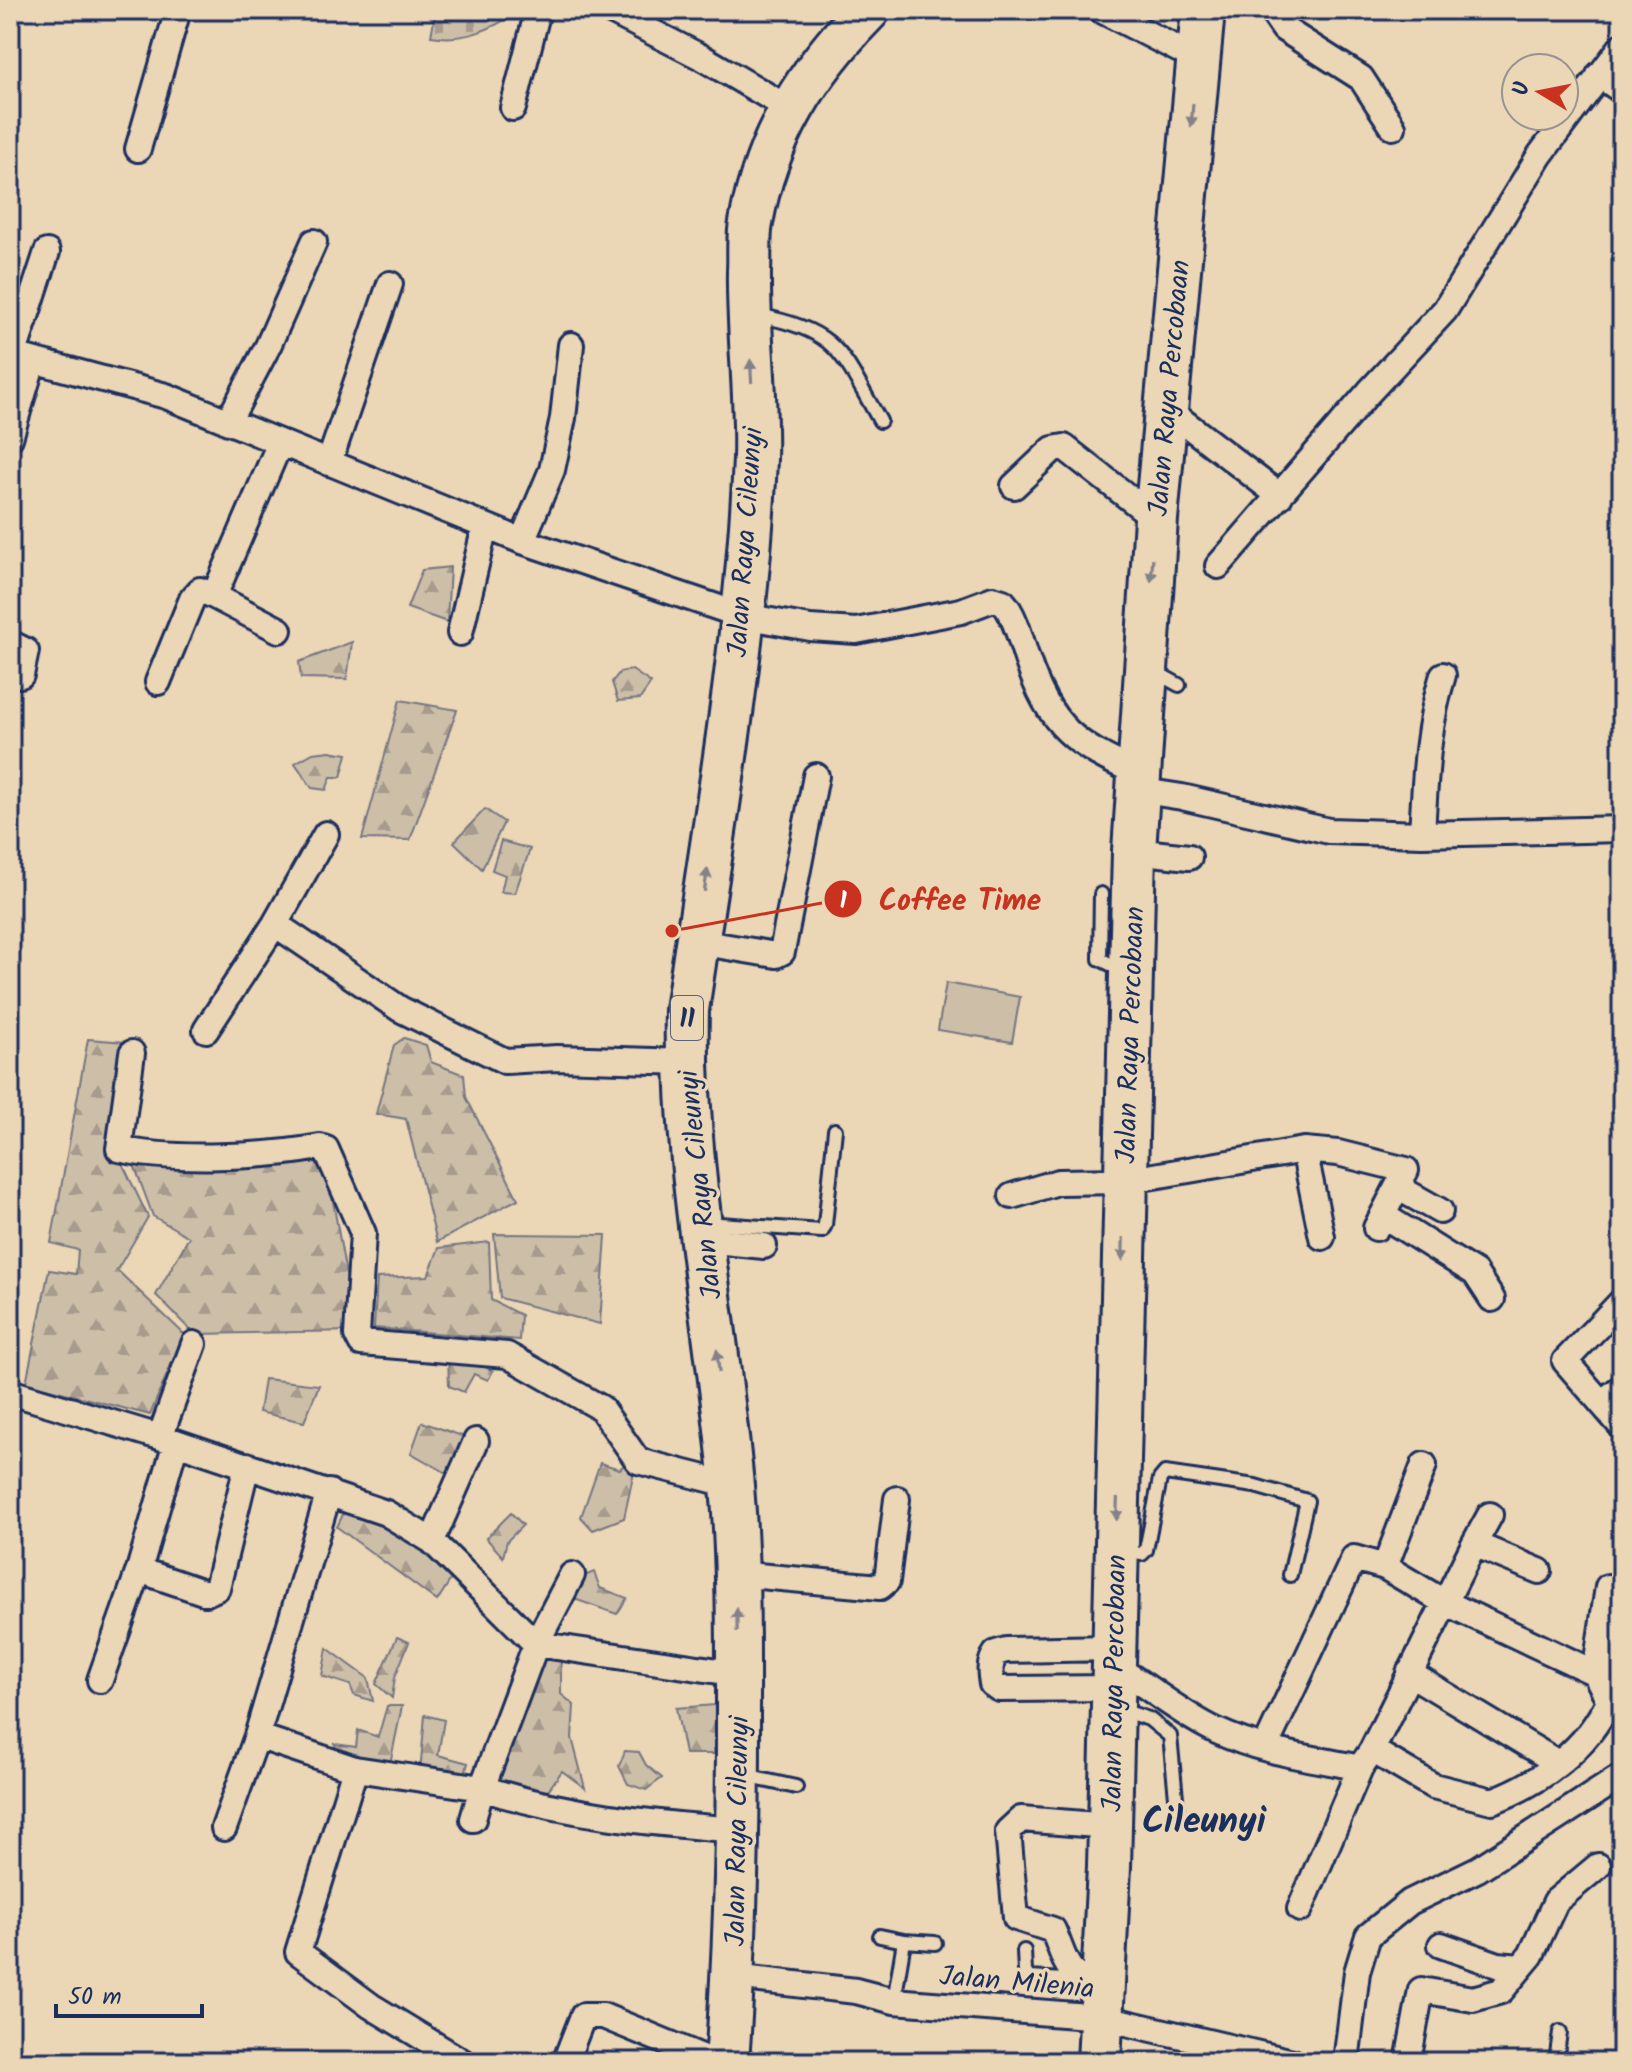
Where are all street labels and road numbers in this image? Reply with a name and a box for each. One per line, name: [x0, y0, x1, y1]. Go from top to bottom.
street label: Jalan Raya Percobaan: [1137, 258, 1204, 518]
street label: Jalan Raya Cileunyi: [716, 424, 777, 659]
street label: Jalan Raya Percobaan: [1105, 906, 1158, 1165]
road number: 11: [671, 996, 703, 1040]
street label: Jalan Raya Cileunyi: [667, 1066, 736, 1302]
street label: Jalan Raya Percobaan: [1091, 1554, 1140, 1812]
street label: Jalan Raya Cileunyi: [714, 1714, 763, 1947]
street label: Jalan Milenia: [937, 1954, 1096, 2013]

